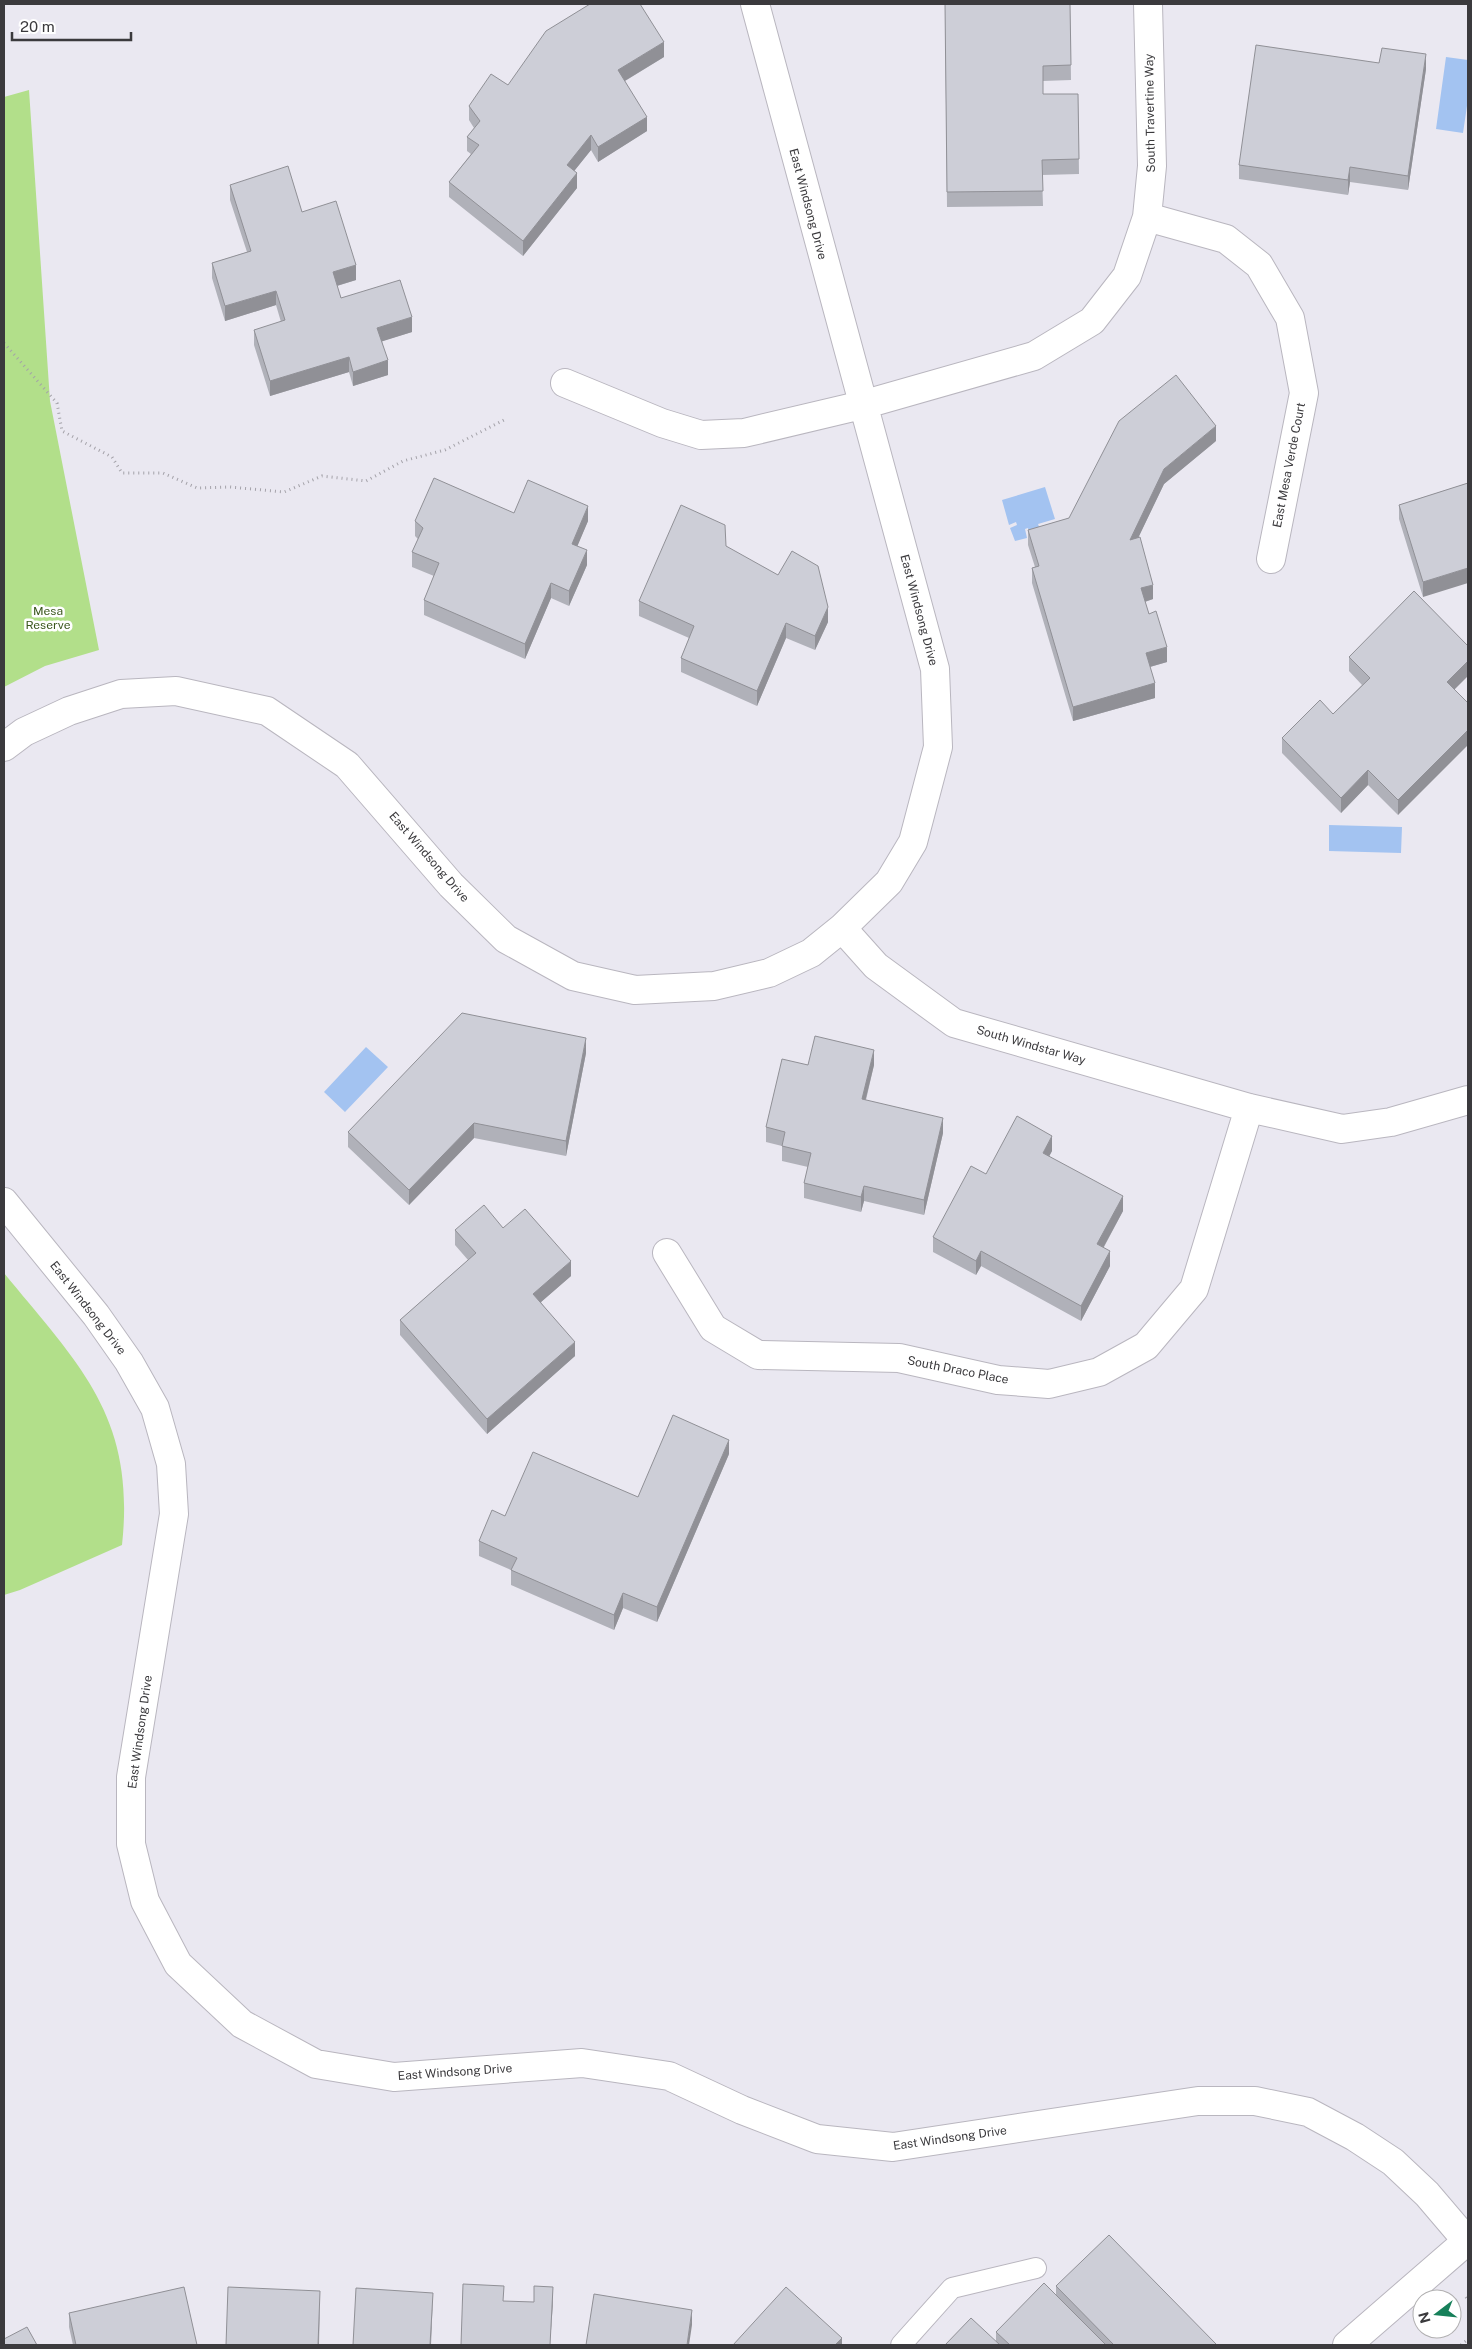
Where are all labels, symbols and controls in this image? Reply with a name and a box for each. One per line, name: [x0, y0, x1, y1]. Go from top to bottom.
scale bar: [12, 10, 131, 42]
text: 20 m: [20, 18, 55, 35]
street label: South Travertine Way: [1142, 53, 1158, 173]
street label: East Windsong Drive: [786, 147, 830, 261]
street label: East Mesa Verde Court: [1270, 401, 1308, 529]
street label: East Windsong Drive: [897, 553, 941, 667]
park label: Mesa Reserve: [25, 604, 71, 632]
street label: East Windsong Drive: [386, 809, 472, 905]
street label: South Windstar Way: [975, 1023, 1088, 1067]
street label: East Windsong Drive: [47, 1259, 129, 1358]
street label: South Draco Place: [906, 1353, 1010, 1387]
street label: East Windsong Drive: [125, 1674, 155, 1790]
street label: East Windsong Drive: [397, 2061, 513, 2083]
street label: East Windsong Drive: [892, 2123, 1008, 2153]
north arrow: [1412, 2289, 1462, 2339]
text: N: [1415, 2310, 1434, 2325]

